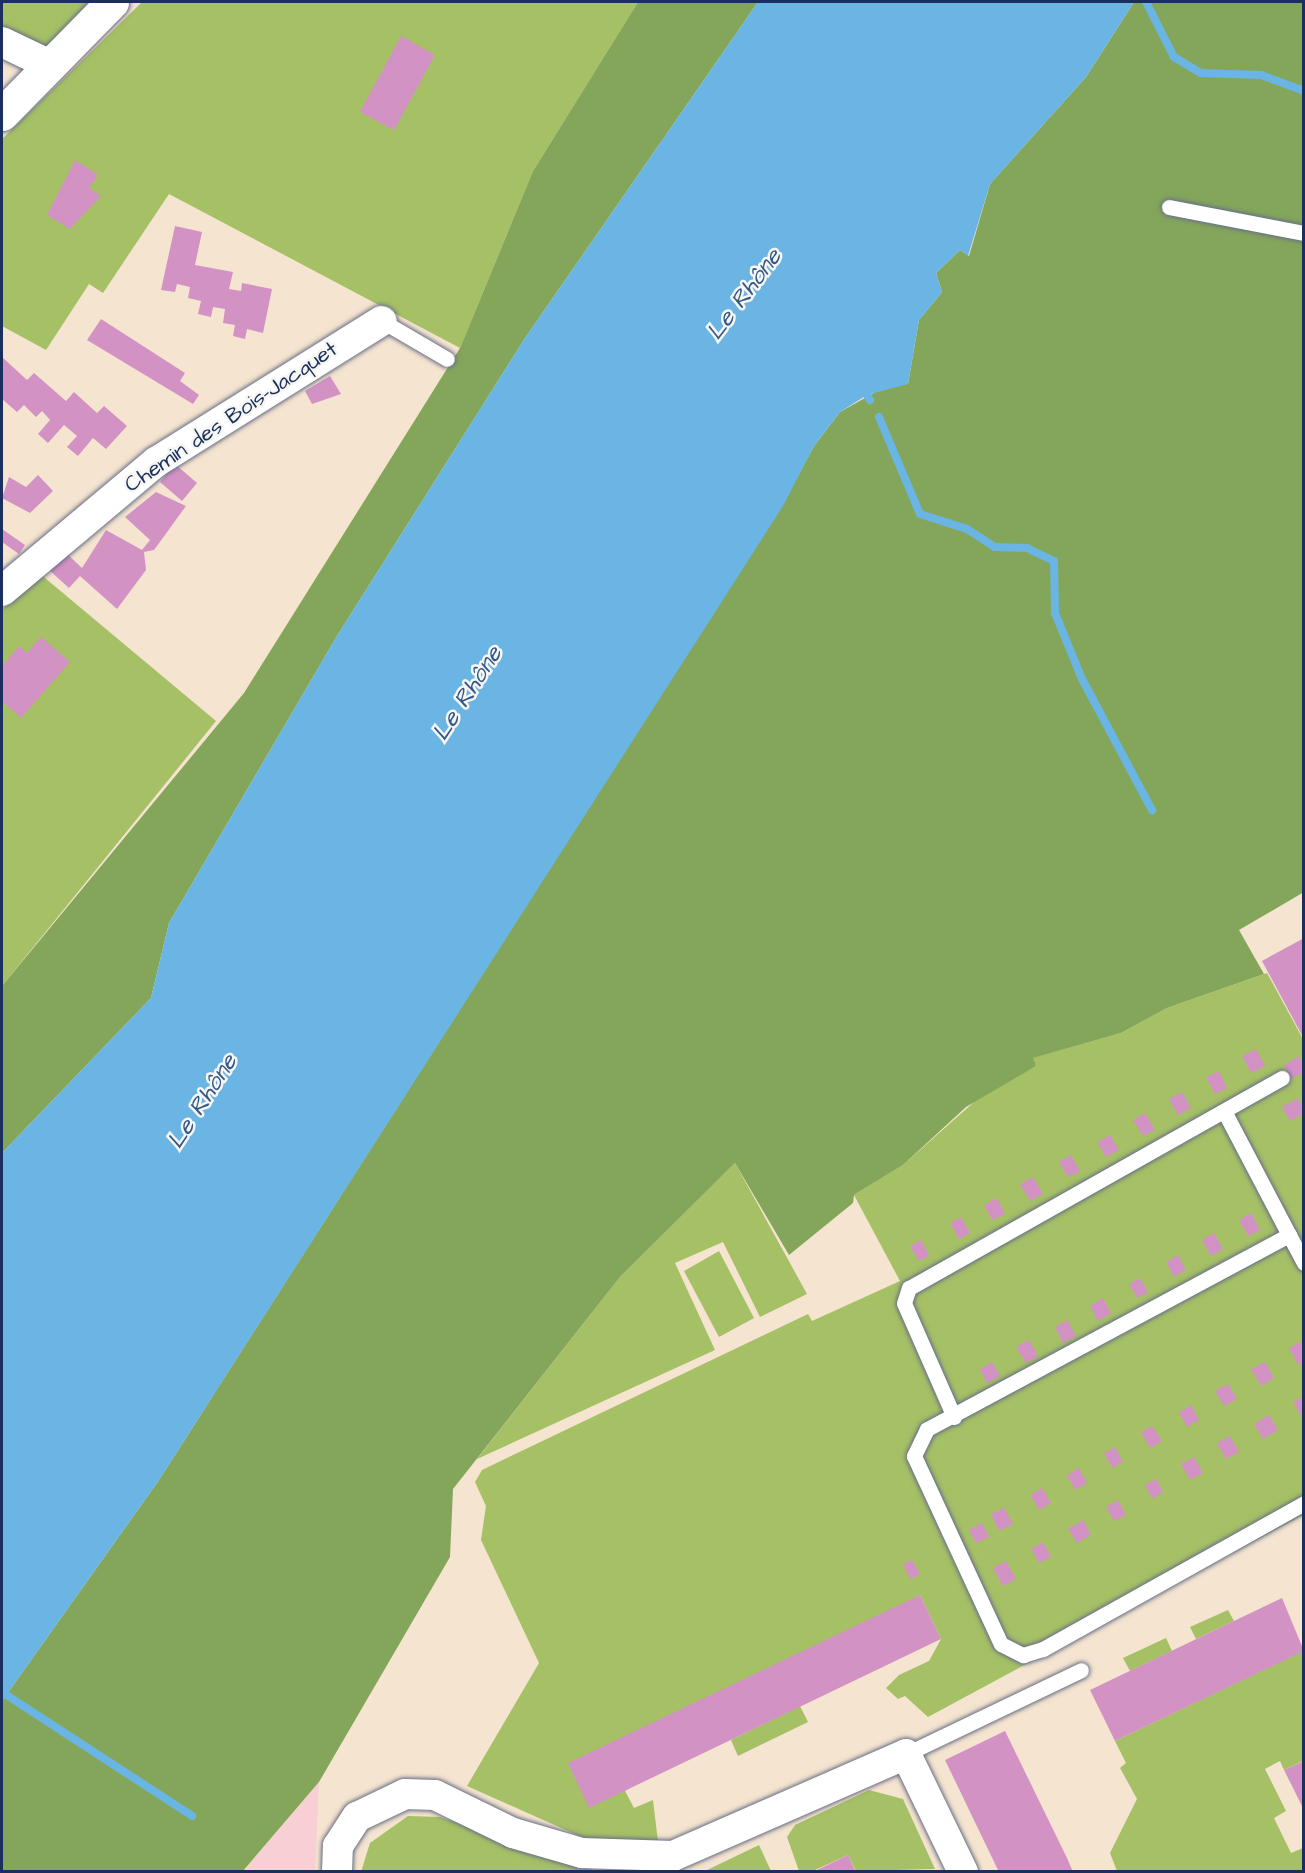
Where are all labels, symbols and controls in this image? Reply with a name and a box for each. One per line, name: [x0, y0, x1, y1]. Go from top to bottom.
water label: Le Rhône: [701, 244, 789, 346]
street label: Chemin des Bois-Jacquet: [120, 336, 342, 498]
water label: Le Rhône: [427, 641, 509, 747]
water label: Le Rhône: [162, 1049, 244, 1155]

